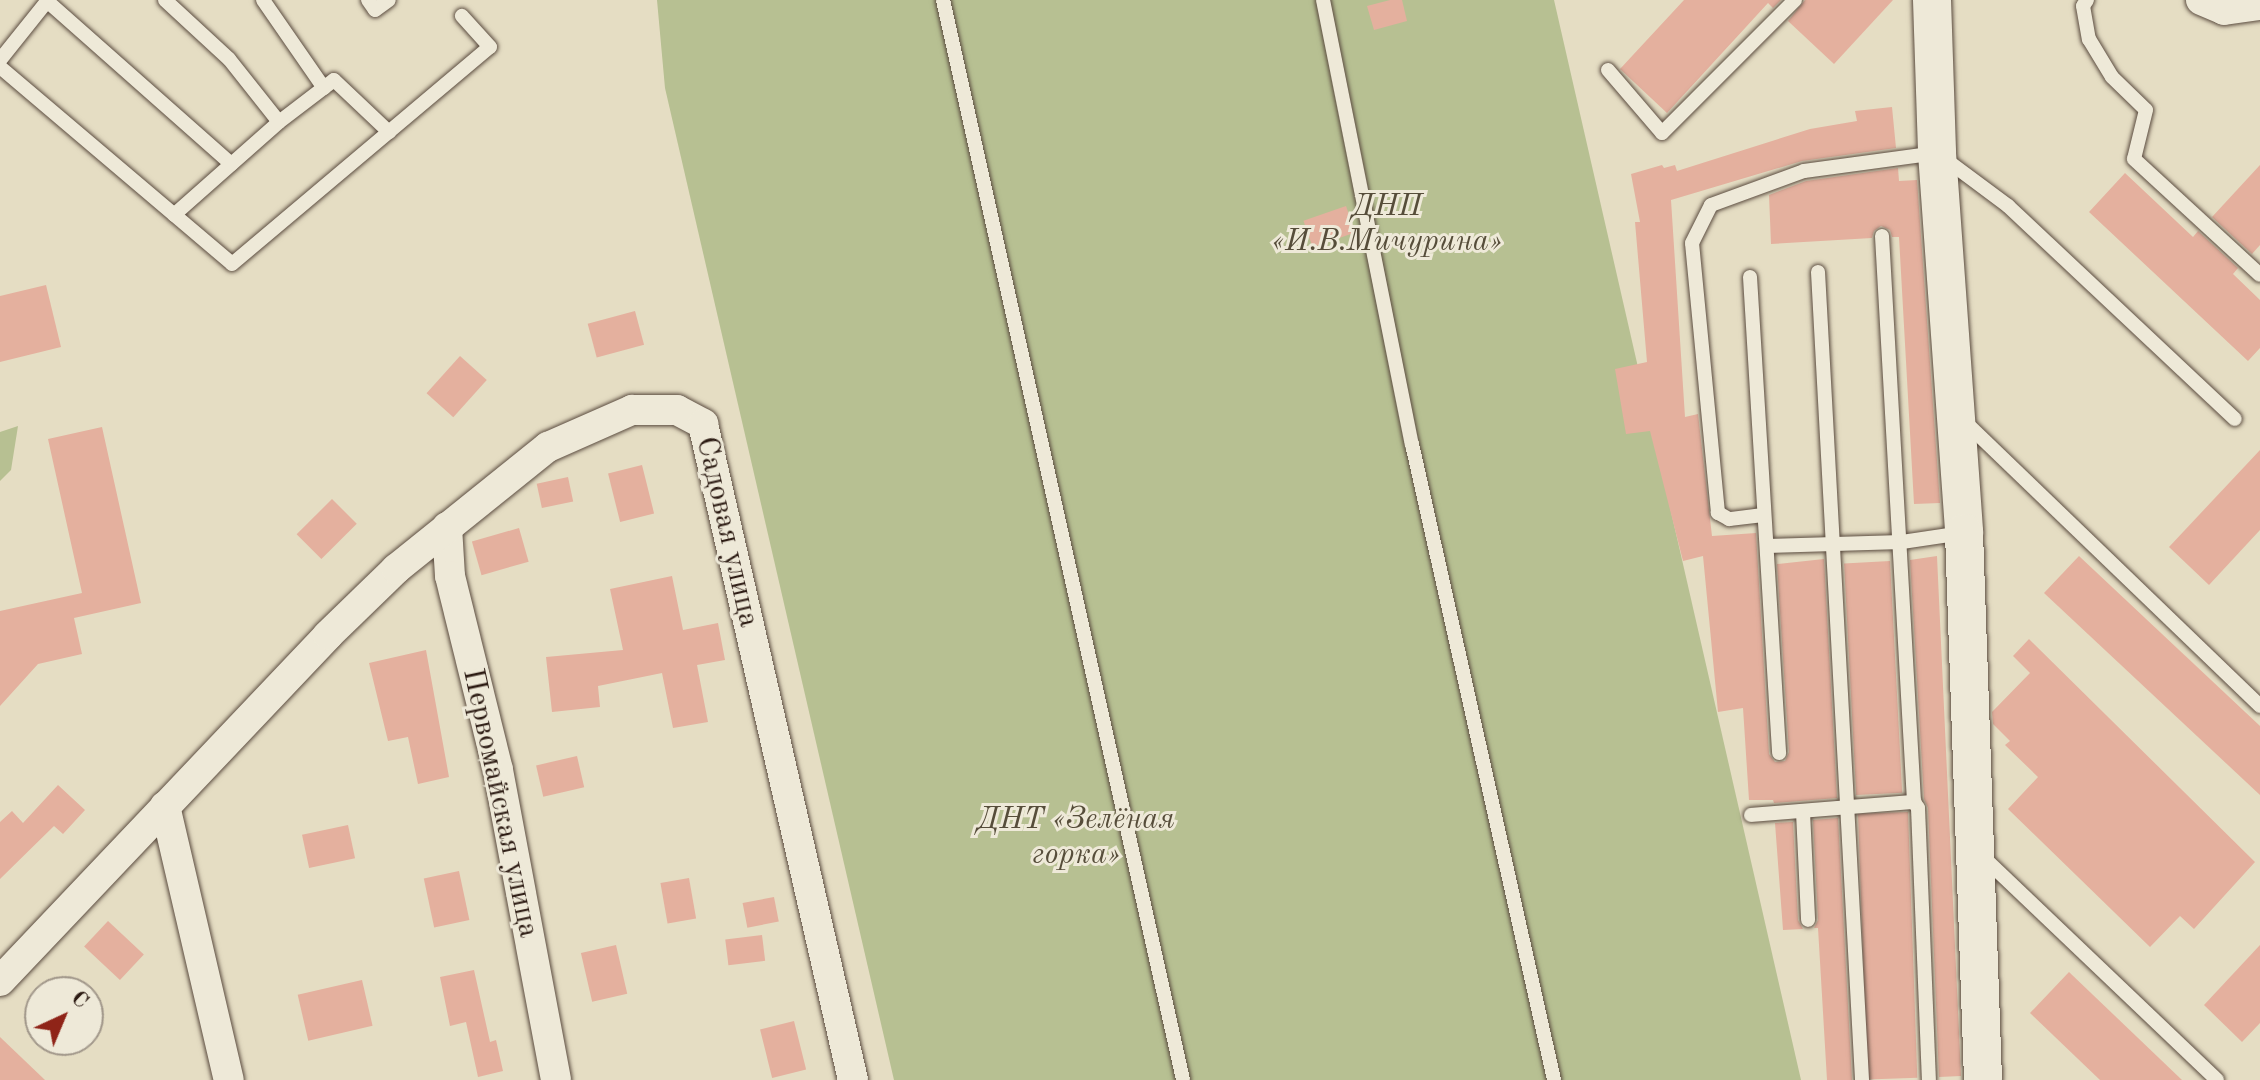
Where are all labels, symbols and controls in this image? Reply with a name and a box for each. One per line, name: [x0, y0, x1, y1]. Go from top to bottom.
park label: ДНП «И.В.Мичурина»: [1272, 189, 1502, 260]
street label: Садовая улица: [688, 433, 766, 631]
street label: Первомайская улица: [454, 665, 546, 941]
park label: ДНТ «Зелёная горка»: [977, 802, 1175, 872]
north arrow: [24, 976, 104, 1056]
text: С: [66, 987, 92, 1013]

